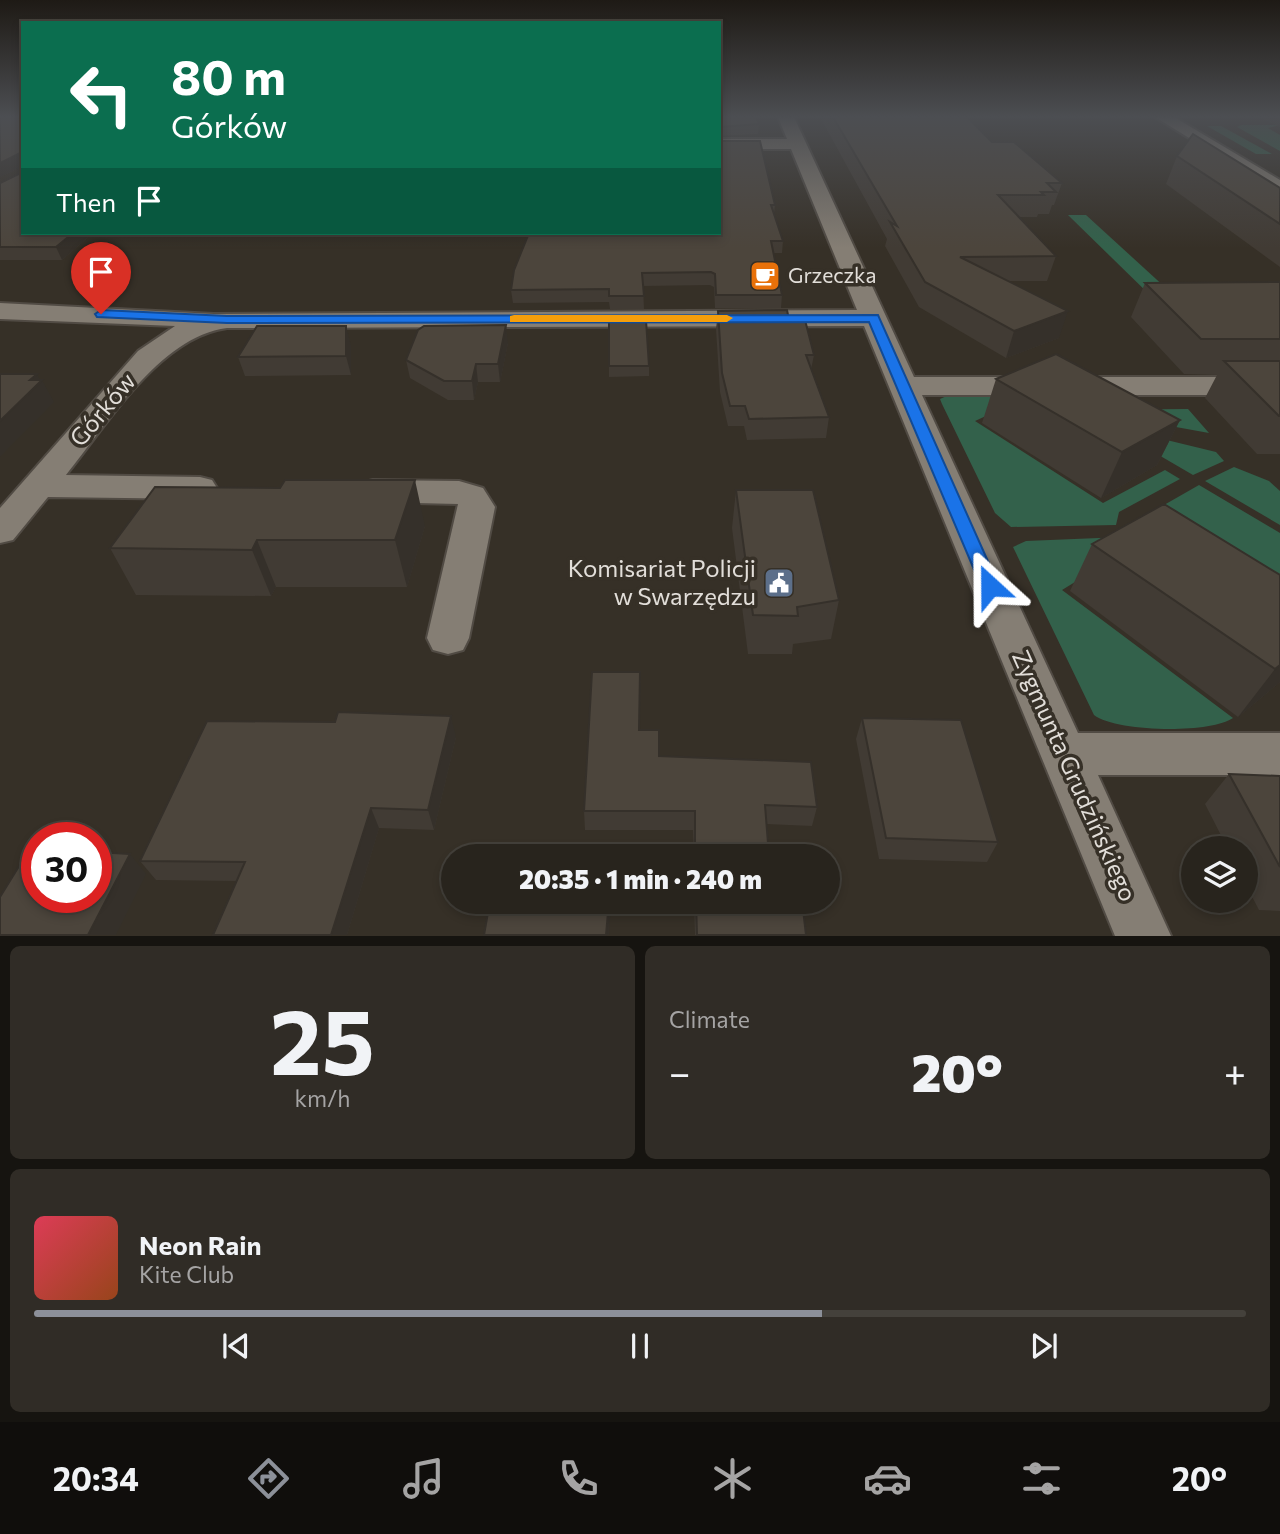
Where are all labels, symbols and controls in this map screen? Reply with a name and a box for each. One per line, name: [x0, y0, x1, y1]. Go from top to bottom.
text: 80 m: [171, 45, 286, 105]
icon: left: [56, 49, 147, 140]
text: Górków: [171, 105, 287, 145]
icon: arrive: [130, 182, 168, 220]
text: Then: [56, 186, 116, 217]
pin: [71, 242, 131, 314]
icon: arrive: [82, 253, 120, 291]
cafe icon: Grzeczka: [748, 259, 782, 293]
place label: Grzeczka: [788, 262, 876, 287]
street label: Górków: [63, 366, 141, 452]
position arrow: [953, 549, 1027, 623]
place label: Komisariat Policji w Swarzędzu: [568, 553, 756, 610]
public building icon: Komisariat Policji w Swarzędzu: [762, 566, 796, 600]
street label: Zygmunta Grudzińskiego: [1007, 645, 1144, 905]
speed limit sign: 30: [21, 822, 112, 913]
map controls: [1181, 836, 1258, 913]
button: layers: [1181, 836, 1258, 913]
text: 20:35 · 1 min · 240 m: [519, 863, 762, 894]
text: 25: [270, 982, 375, 1094]
text: Climate: [669, 1005, 750, 1033]
text: 20°: [911, 1039, 1003, 1103]
text: −: [669, 1048, 691, 1095]
text: +: [1224, 1048, 1246, 1095]
text: km/h: [295, 1084, 350, 1112]
text: Neon Rain: [139, 1229, 262, 1260]
text: Kite Club: [139, 1260, 234, 1288]
icon: previous: [217, 1327, 255, 1365]
icon: pause: [621, 1327, 659, 1365]
icon: next: [1025, 1327, 1063, 1365]
icon: directions: [244, 1454, 293, 1503]
icon: music: [399, 1454, 448, 1503]
icon: phone: [554, 1454, 603, 1503]
icon: climate: [708, 1454, 757, 1503]
icon: car: [863, 1454, 912, 1503]
icon: filters: [1017, 1454, 1066, 1503]
text: 20:34: [53, 1458, 139, 1498]
text: 20°: [1172, 1458, 1227, 1498]

